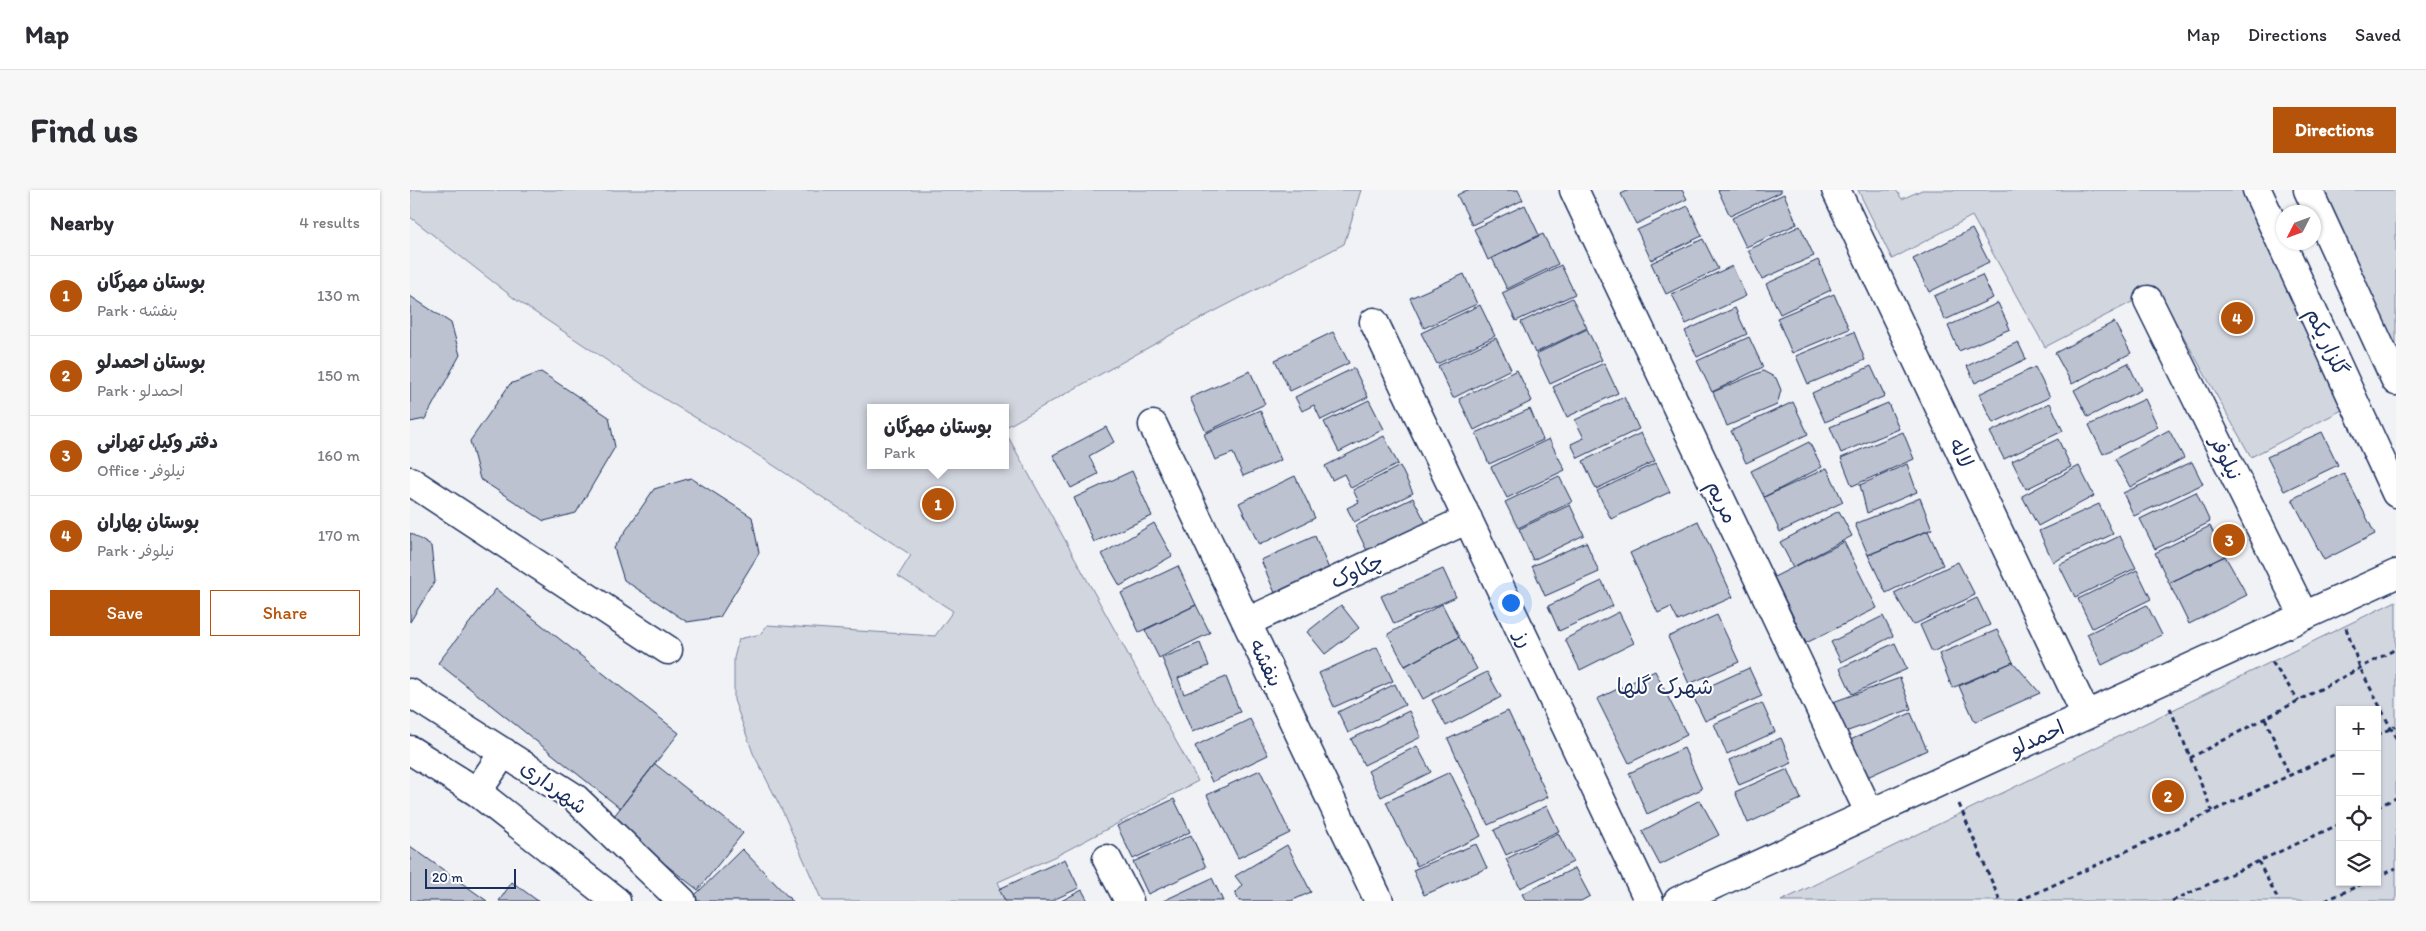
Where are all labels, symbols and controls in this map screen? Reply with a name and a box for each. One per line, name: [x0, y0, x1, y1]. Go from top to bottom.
text: Map: [25, 20, 69, 49]
text: Map: [2187, 24, 2220, 46]
text: Directions: [2248, 24, 2327, 46]
text: Saved: [2355, 24, 2401, 46]
button: Directions: [2273, 107, 2396, 153]
text: Find us: [30, 109, 138, 151]
north arrow: [2276, 205, 2321, 250]
text: Nearby: [50, 210, 114, 235]
text: 4 results: [299, 213, 360, 232]
text: بوستان مهرگان: [97, 270, 205, 293]
text: 1: [62, 286, 70, 305]
text: 130 m: [317, 286, 360, 305]
pin: 4: [2221, 299, 2253, 337]
text: Park · بنفشه: [97, 301, 178, 320]
street label: گلزار یکم: [2297, 304, 2354, 381]
text: بوستان احمدلو: [97, 350, 206, 373]
text: 2: [62, 366, 70, 385]
text: 150 m: [317, 366, 360, 385]
text: Park · احمدلو: [97, 381, 183, 400]
popup: [867, 404, 1009, 469]
text: بوستان مهرگان: [884, 415, 992, 438]
text: دفتر وکیل تهرانی: [97, 430, 218, 453]
street label: نیلوفر: [2203, 430, 2248, 485]
street label: لاله: [1944, 434, 1979, 471]
text: Park: [884, 443, 915, 462]
text: 3: [62, 446, 70, 465]
text: 160 m: [317, 446, 360, 465]
text: Office · نیلوفر: [97, 461, 185, 480]
street label: مریم: [1698, 476, 1743, 529]
pin: 1: [922, 485, 954, 523]
text: بوستان بهاران: [97, 510, 199, 533]
pin: 3: [2213, 521, 2245, 559]
text: 4: [61, 526, 71, 545]
text: 170 m: [318, 526, 360, 545]
text: Park · نیلوفر: [97, 541, 174, 560]
street label: چکاوک: [1326, 547, 1388, 595]
button: Save: [50, 590, 200, 636]
button: Share: [210, 590, 360, 636]
your location: [1498, 590, 1524, 616]
street label: رز: [1509, 624, 1539, 651]
street label: بنفشه: [1244, 635, 1288, 691]
district label: شهرک گلها: [1617, 673, 1713, 700]
map controls: [2336, 706, 2381, 886]
button: +: [2336, 706, 2381, 751]
street label: احمدلو: [2005, 714, 2069, 763]
button: −: [2336, 751, 2381, 796]
street label: شهرداری: [516, 754, 592, 819]
pin: 2: [2152, 777, 2184, 815]
button: locate: [2336, 796, 2381, 841]
button: layers: [2336, 841, 2381, 886]
scale bar: [425, 866, 516, 889]
text: 20 m: [432, 869, 463, 886]

